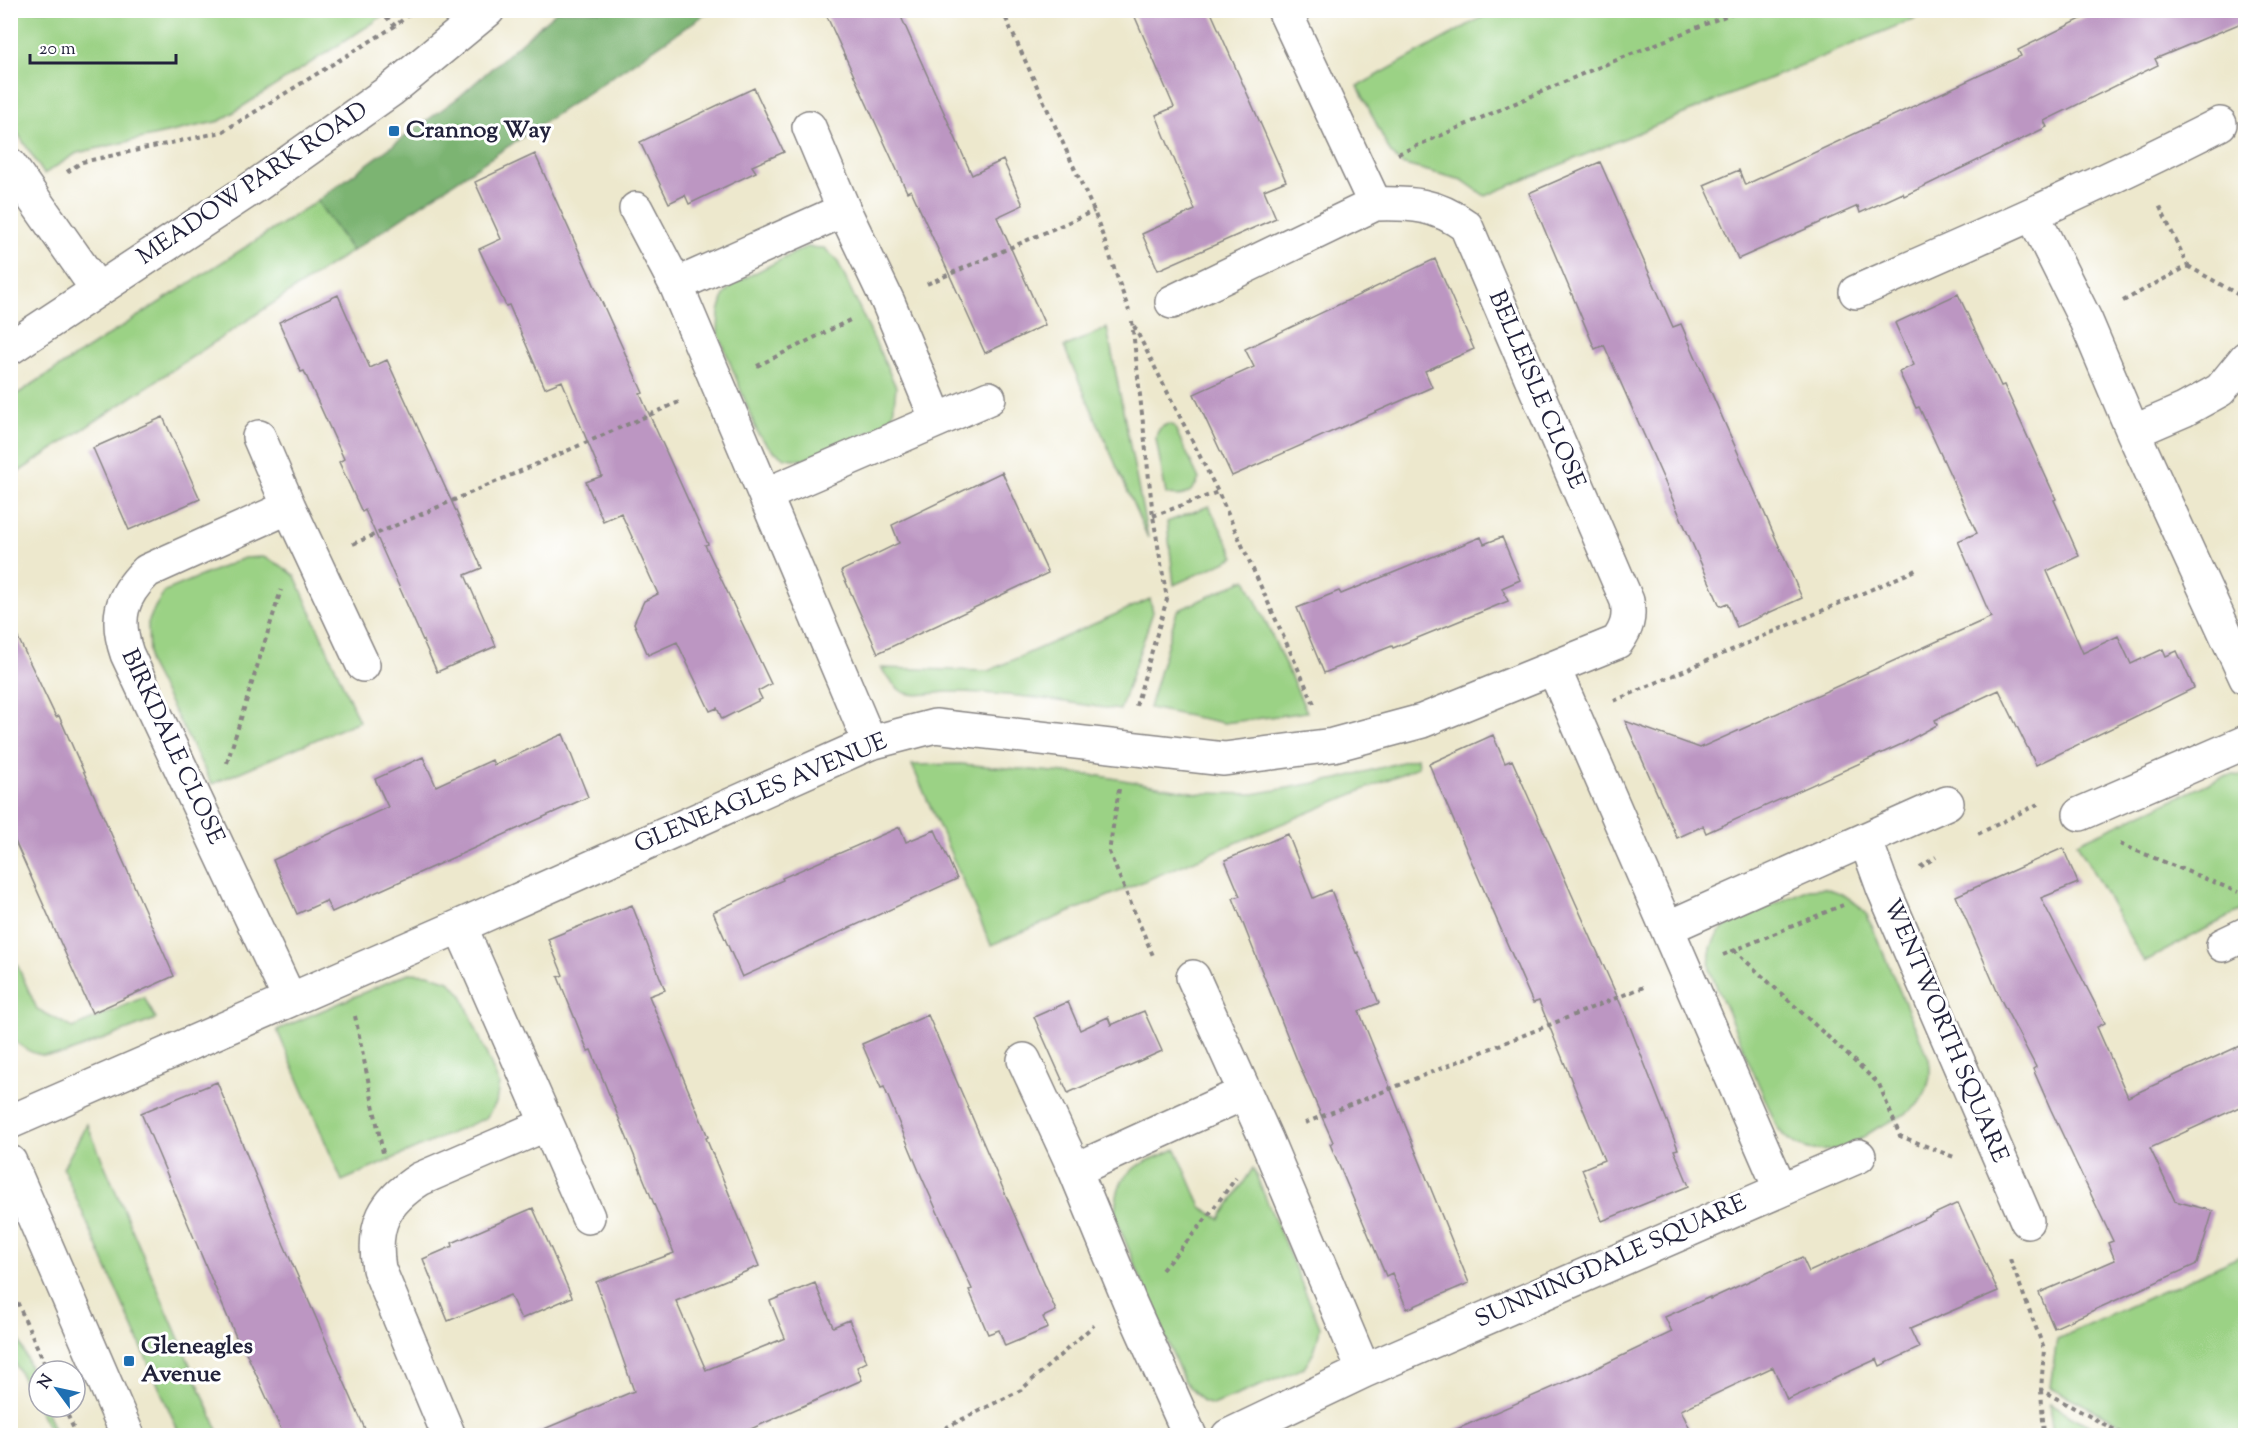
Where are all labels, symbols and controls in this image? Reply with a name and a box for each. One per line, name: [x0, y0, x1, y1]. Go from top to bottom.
scale bar: [30, 27, 176, 65]
text: 20 m: [39, 37, 76, 63]
street label: MEADOW PARK ROAD: [131, 94, 375, 274]
place label: Crannog Way: [406, 114, 551, 148]
marker: Crannog Way: [387, 124, 401, 138]
street label: BELLEISLE CLOSE: [1479, 286, 1593, 495]
street label: BIRKDALE CLOSE: [112, 644, 232, 851]
street label: GLENEAGLES AVENUE: [629, 725, 893, 863]
street label: WENTWORTH SQUARE: [1874, 894, 2016, 1169]
street label: SUNNINGDALE SQUARE: [1470, 1186, 1753, 1337]
place label: Gleneagles Avenue: [141, 1330, 253, 1392]
marker: Gleneagles Avenue: [122, 1354, 136, 1368]
north arrow: [27, 1359, 87, 1419]
text: N: [33, 1370, 60, 1394]

